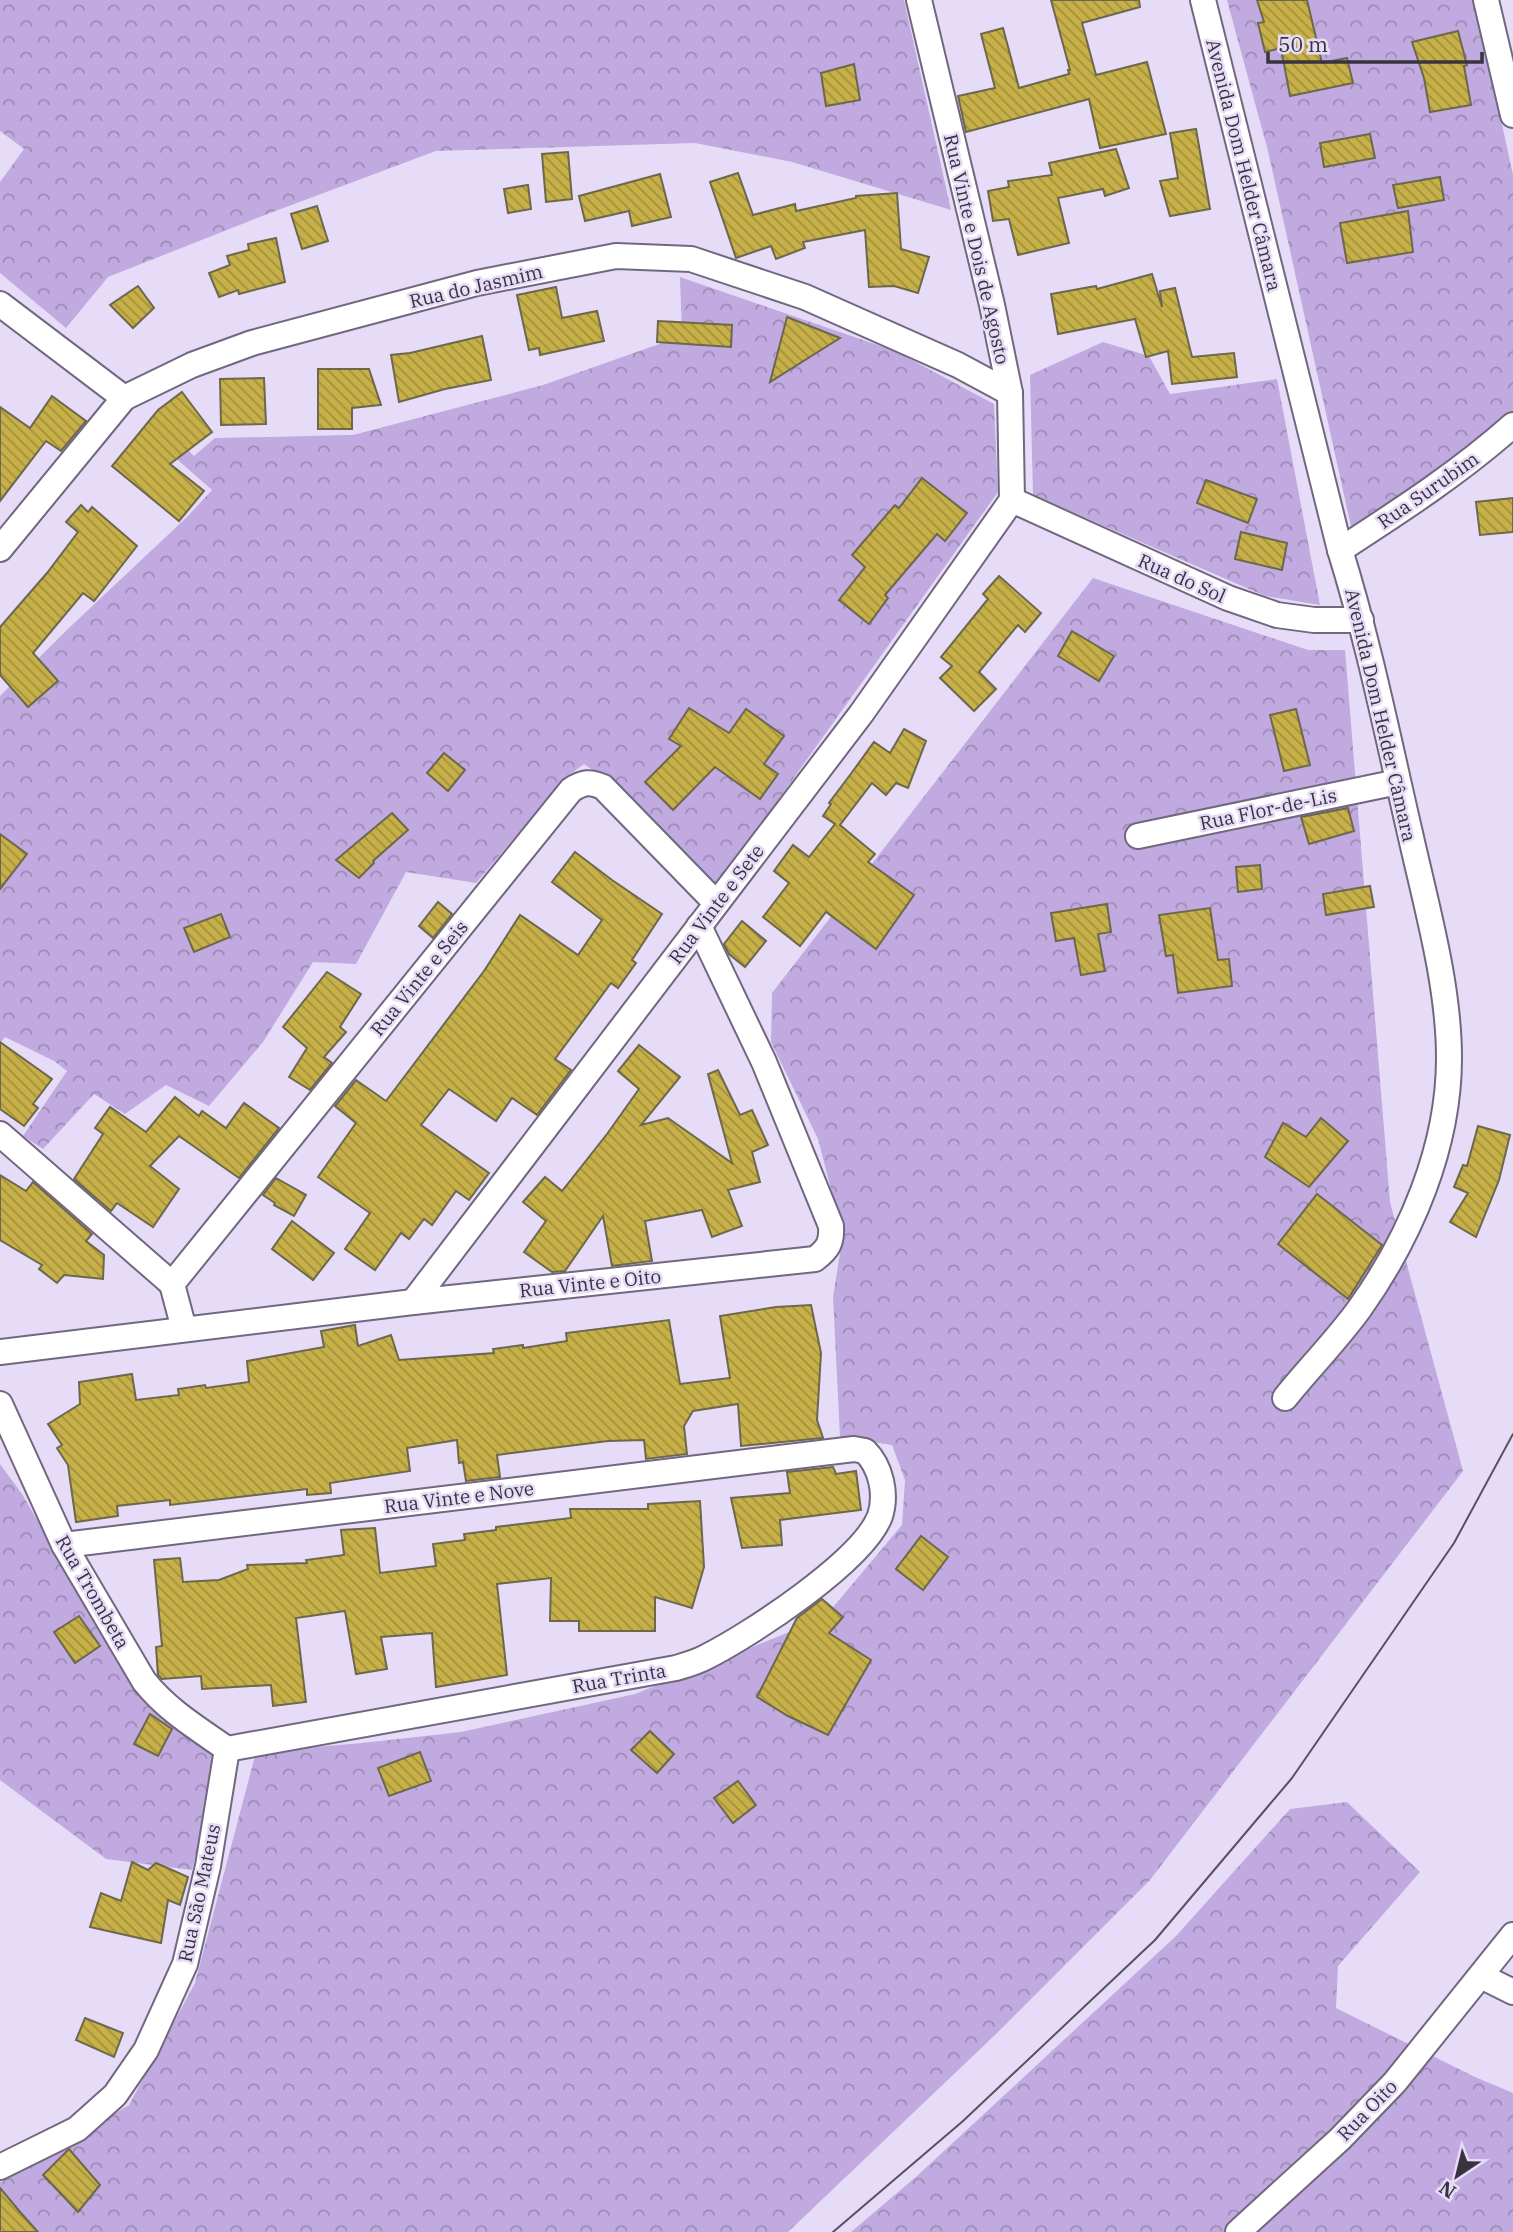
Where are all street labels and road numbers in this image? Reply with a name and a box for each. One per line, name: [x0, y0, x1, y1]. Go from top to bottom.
street label: Avenida Dom Helder Câmara: [1201, 36, 1287, 294]
street label: Rua Vinte e Dois de Agosto: [939, 131, 1015, 367]
street label: Rua do Jasmim: [407, 259, 545, 313]
street label: Rua Surubim: [1373, 446, 1483, 534]
street label: Rua do Sol: [1134, 548, 1230, 608]
street label: Avenida Dom Helder Câmara: [1340, 586, 1422, 844]
street label: Rua Flor-de-Lis: [1197, 783, 1339, 835]
street label: Rua Vinte e Sete: [663, 839, 769, 969]
street label: Rua Vinte e Seis: [365, 915, 473, 1041]
street label: Rua Vinte e Oito: [518, 1264, 662, 1302]
street label: Rua Vinte e Nove: [383, 1476, 535, 1518]
street label: Rua Trombeta: [51, 1531, 135, 1653]
street label: Rua Trinta: [570, 1658, 668, 1698]
street label: Rua São Mateus: [173, 1822, 225, 1964]
street label: Rua Oito: [1332, 2074, 1402, 2146]

